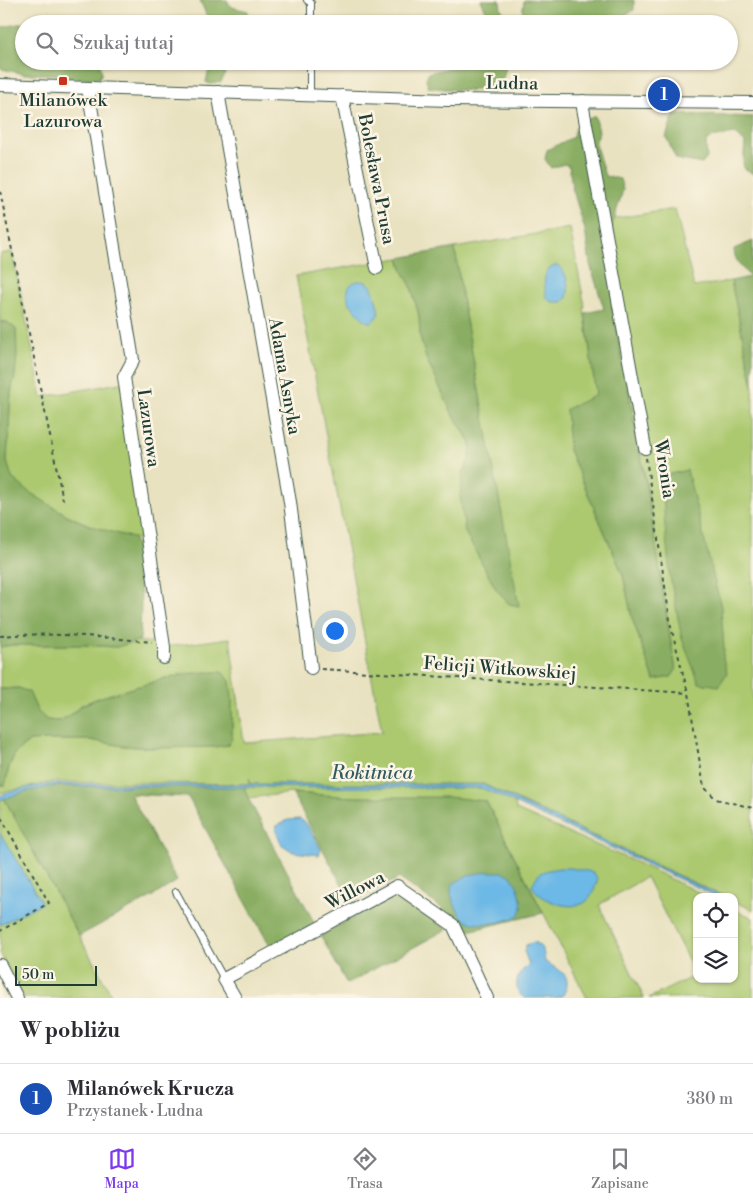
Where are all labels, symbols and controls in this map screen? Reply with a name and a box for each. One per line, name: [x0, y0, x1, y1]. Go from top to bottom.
search box: [15, 15, 738, 70]
icon: search: [33, 29, 61, 57]
text: Szukaj tutaj: [73, 31, 174, 55]
street label: Ludna: [486, 72, 539, 95]
marker: Milanówek Lazurowa: [57, 75, 69, 87]
pin: 1: [648, 76, 680, 114]
place label: Milanówek Lazurowa: [19, 89, 108, 133]
street label: Bolesława Prusa: [352, 111, 401, 247]
street label: Adama Asnyka: [263, 315, 306, 437]
street label: Lazurowa: [132, 387, 166, 470]
street label: Wronia: [648, 437, 681, 501]
your location: [322, 618, 348, 644]
street label: Felicji Witkowskiej: [423, 652, 577, 685]
water label: Rokitnica: [330, 761, 413, 785]
street label: Willowa: [321, 865, 390, 916]
map controls: [693, 893, 738, 983]
button: locate: [693, 893, 738, 938]
button: layers: [693, 938, 738, 983]
scale bar: [15, 963, 98, 986]
text: 50 m: [22, 966, 54, 984]
text: W pobliżu: [20, 1018, 120, 1044]
text: Milanówek Krucza: [67, 1077, 234, 1101]
text: 1: [32, 1089, 40, 1109]
text: 380 m: [686, 1089, 733, 1109]
text: Przystanek · Ludna: [67, 1101, 203, 1121]
tab: Mapa: [104, 1145, 139, 1193]
tab: Trasa: [347, 1145, 383, 1193]
tab: Zapisane: [591, 1145, 649, 1193]

